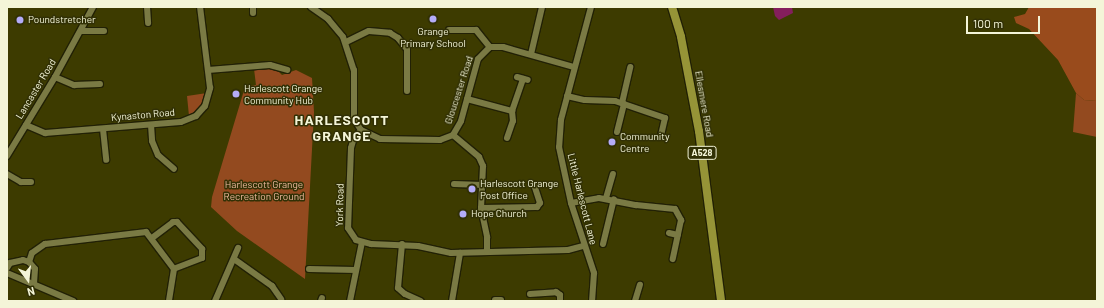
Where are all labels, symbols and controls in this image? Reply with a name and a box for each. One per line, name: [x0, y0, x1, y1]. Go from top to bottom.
scale bar: [968, 8, 1042, 34]
place label: Poundstretcher: [28, 14, 96, 26]
marker: Grange Primary School: [428, 14, 438, 24]
marker: Poundstretcher: [15, 15, 25, 25]
text: 100 m: [973, 16, 1003, 30]
place label: Grange Primary School: [400, 25, 466, 48]
street label: Gloucester Road: [442, 54, 476, 126]
street label: Lancaster Road: [13, 57, 59, 121]
street label: Ellesmere Road: [692, 70, 716, 138]
place label: Harlescott Grange Community Hub: [244, 82, 322, 106]
marker: Harlescott Grange Community Hub: [231, 89, 241, 99]
street label: Kynaston Road: [110, 106, 176, 124]
district label: HARLESCOTT GRANGE: [295, 112, 389, 144]
place label: Community Centre: [620, 130, 670, 154]
marker: Community Centre: [607, 137, 617, 147]
road number: A528: [687, 146, 717, 160]
street label: Little Harlescott Lane: [565, 152, 599, 246]
place label: Harlescott Grange Post Office: [480, 177, 558, 200]
park label: Harlescott Grange Recreation Ground: [224, 178, 304, 202]
street label: York Road: [334, 183, 346, 227]
marker: Harlescott Grange Post Office: [467, 184, 477, 194]
place label: Hope Church: [471, 208, 527, 220]
marker: Hope Church: [458, 209, 468, 219]
north arrow: [8, 260, 48, 300]
text: N: [26, 285, 36, 299]

